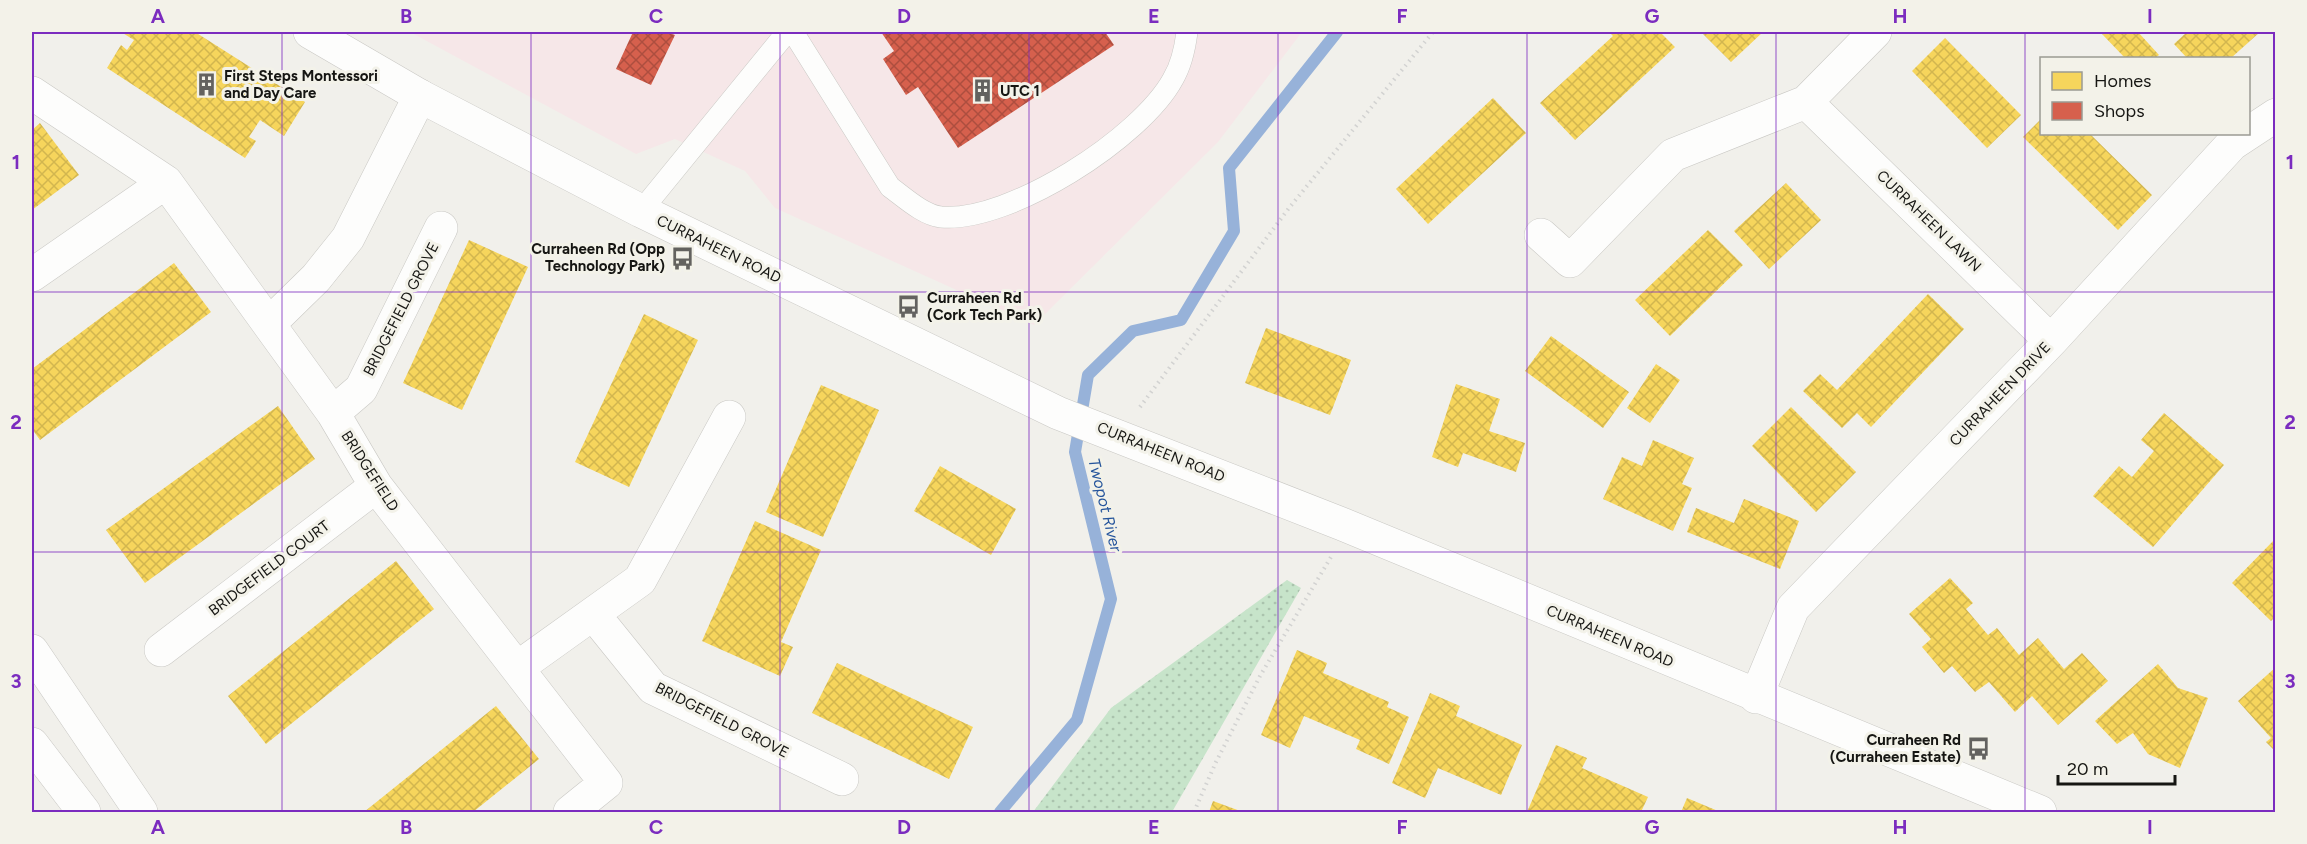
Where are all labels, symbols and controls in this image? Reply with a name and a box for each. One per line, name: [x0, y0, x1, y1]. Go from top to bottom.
text: A: [151, 4, 166, 28]
text: B: [400, 4, 412, 28]
text: C: [649, 4, 663, 28]
text: D: [897, 4, 911, 28]
text: E: [1148, 4, 1160, 28]
text: F: [1396, 4, 1408, 28]
text: G: [1645, 4, 1660, 28]
text: H: [1893, 4, 1908, 28]
text: I: [2147, 4, 2153, 28]
legend: [2040, 57, 2250, 135]
place label: First Steps Montessori and Day Care: [224, 67, 378, 102]
text: Homes: [2094, 70, 2152, 92]
building icon: First Steps Montessori and Day Care: [193, 72, 219, 98]
building icon: UTC 1: [969, 78, 995, 104]
place label: UTC 1: [1000, 82, 1040, 100]
text: Shops: [2094, 100, 2145, 122]
text: 1: [12, 150, 20, 174]
text: 1: [2286, 150, 2294, 174]
street label: CURRAHEEN LAWN: [1873, 167, 1985, 275]
street label: CURRAHEEN ROAD: [654, 211, 784, 287]
street label: BRIDGEFIELD GROVE: [359, 239, 443, 379]
place label: Curraheen Rd (Opp Technology Park): [531, 240, 665, 275]
bus stop icon: Curraheen Rd (Opp Technology Park): [670, 245, 696, 271]
place label: Curraheen Rd (Cork Tech Park): [927, 289, 1043, 324]
bus stop icon: Curraheen Rd (Cork Tech Park): [896, 294, 922, 320]
street label: CURRAHEEN DRIVE: [1946, 338, 2054, 450]
text: 2: [10, 410, 22, 434]
text: 2: [2284, 410, 2296, 434]
street label: CURRAHEEN ROAD: [1094, 418, 1228, 486]
street label: BRIDGEFIELD: [337, 427, 403, 515]
water label: Twopot River: [1084, 456, 1126, 554]
street label: BRIDGEFIELD COURT: [205, 516, 334, 619]
street label: CURRAHEEN ROAD: [1544, 601, 1676, 671]
text: 3: [10, 669, 22, 693]
text: 3: [2284, 669, 2296, 693]
street label: BRIDGEFIELD GROVE: [652, 678, 792, 762]
place label: Curraheen Rd (Curraheen Estate): [1830, 731, 1961, 766]
bus stop icon: Curraheen Rd (Curraheen Estate): [1966, 736, 1992, 762]
scale bar: [2058, 748, 2175, 786]
text: 20 m: [2067, 758, 2108, 780]
text: A: [151, 815, 166, 839]
text: B: [400, 815, 412, 839]
text: C: [649, 815, 663, 839]
text: D: [897, 815, 911, 839]
text: E: [1148, 815, 1160, 839]
text: F: [1396, 815, 1408, 839]
text: G: [1645, 815, 1660, 839]
text: H: [1893, 815, 1908, 839]
text: I: [2147, 815, 2153, 839]

